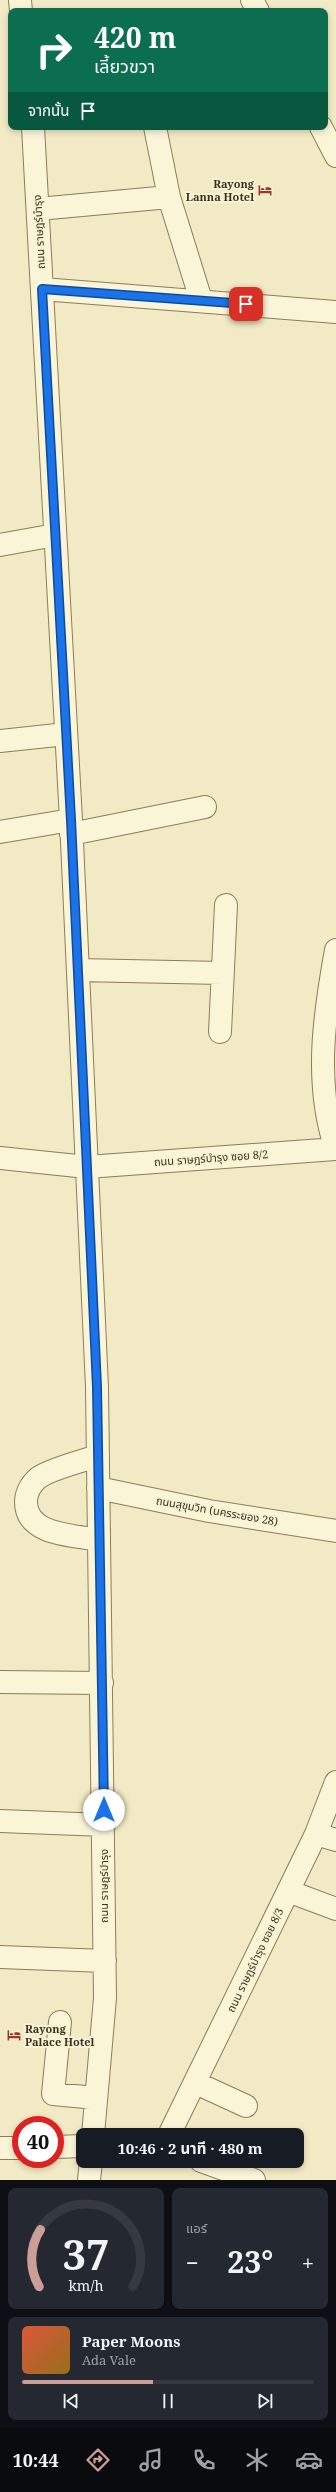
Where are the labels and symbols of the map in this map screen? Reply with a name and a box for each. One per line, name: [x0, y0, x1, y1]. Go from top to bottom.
place label: Rayong Lanna Hotel: [186, 176, 255, 204]
hotel icon: Rayong Lanna Hotel: [257, 182, 273, 198]
street label: ถนน ราษฎร์บำรุง: [29, 194, 48, 269]
pin: [229, 287, 263, 321]
street label: ถนน ราษฎร์บำรุง ซอย 8/2: [153, 1146, 269, 1169]
street label: ถนนสุขุมวิท (นครระยอง 28): [155, 1492, 279, 1529]
position arrow: [83, 1789, 125, 1831]
street label: ถนน ราษฎร์บำรุง: [96, 1849, 111, 1923]
street label: ถนน ราษฎร์บำรุง ซอย 8/3: [223, 1905, 286, 2014]
place label: Rayong Palace Hotel: [25, 2021, 95, 2049]
hotel icon: Rayong Palace Hotel: [6, 2027, 22, 2043]
speed limit sign: 40: [12, 2116, 64, 2168]

